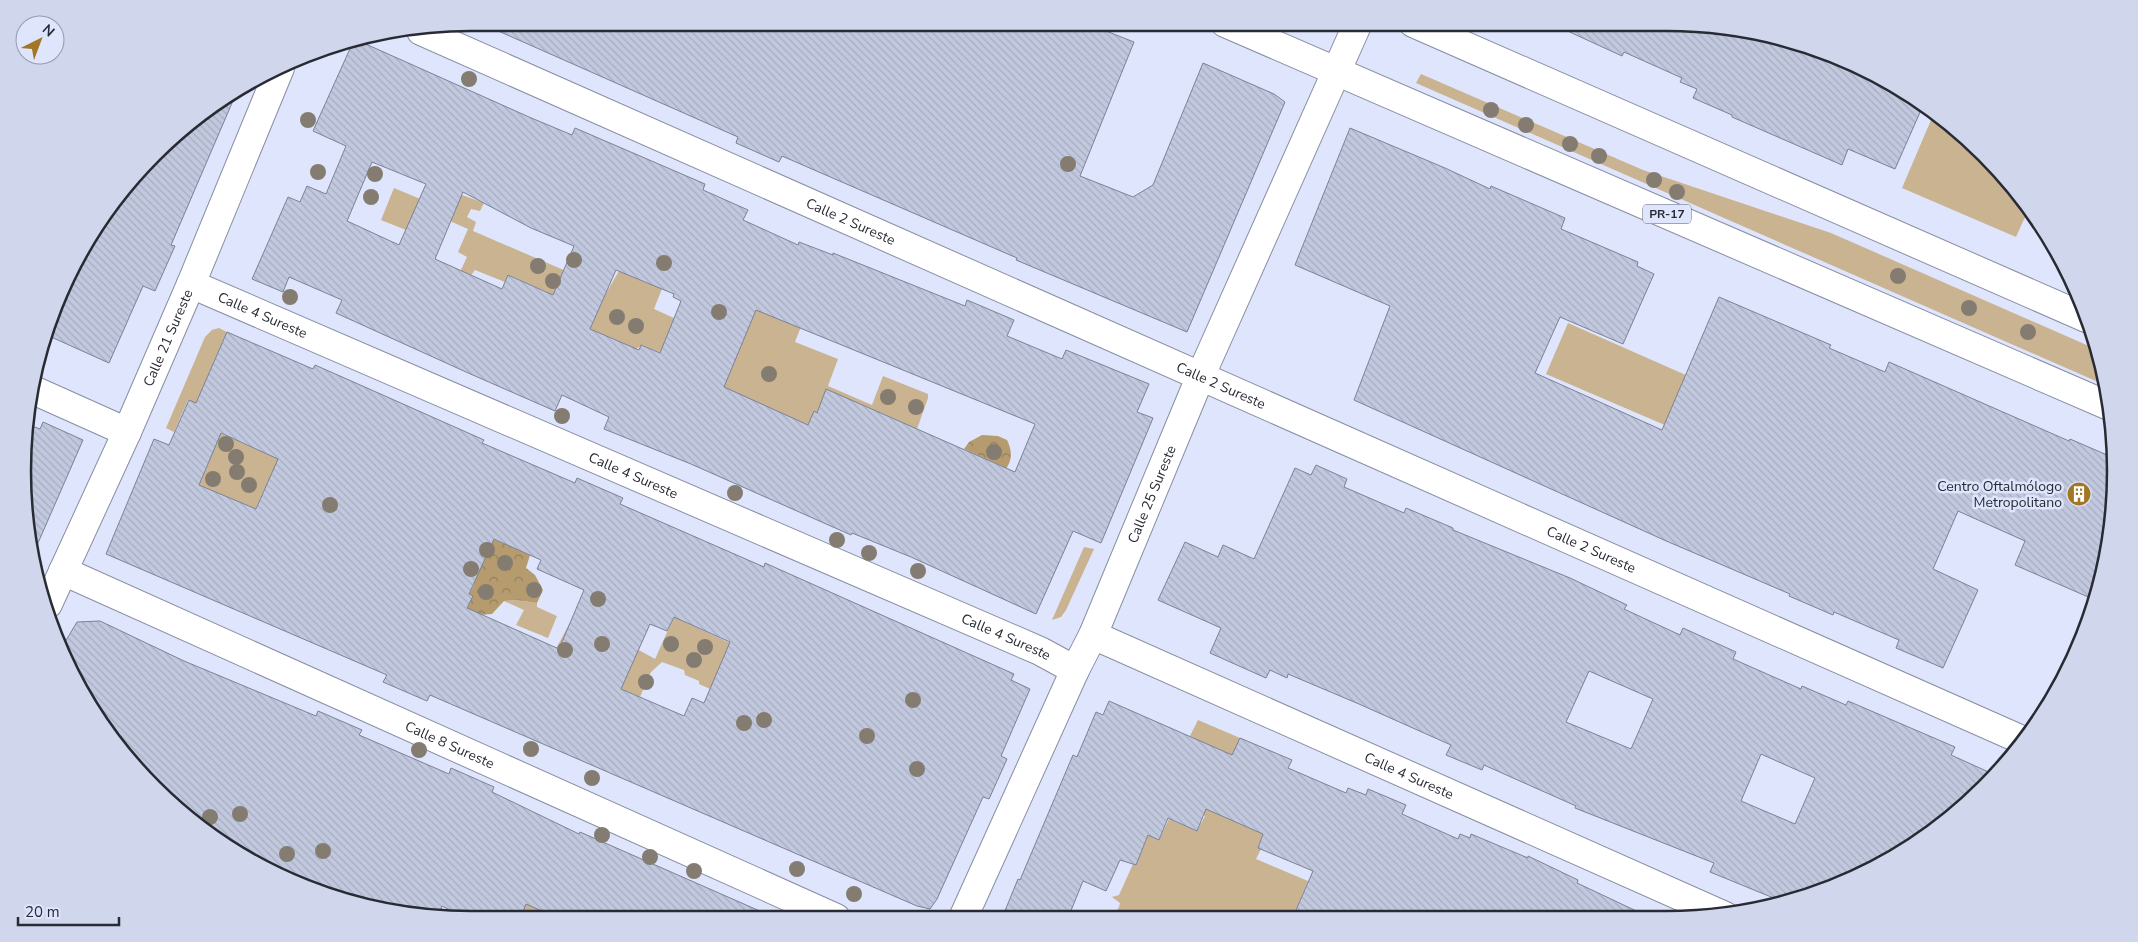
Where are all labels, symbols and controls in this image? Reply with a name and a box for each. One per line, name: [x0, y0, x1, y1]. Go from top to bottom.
north arrow: [15, 15, 65, 65]
text: N: [38, 20, 59, 41]
street label: Calle 2 Sureste: [803, 194, 898, 250]
road number: PR-17: [1643, 204, 1691, 223]
street label: Calle 21 Sureste: [139, 286, 198, 389]
street label: Calle 4 Sureste: [215, 288, 310, 343]
street label: Calle 2 Sureste: [1173, 358, 1268, 414]
street label: Calle 25 Sureste: [1123, 443, 1181, 546]
street label: Calle 4 Sureste: [586, 448, 681, 503]
place label: Centro Oftalmólogo Metropolitano: [1937, 477, 2062, 512]
building icon: Centro Oftalmólogo Metropolitano: [2066, 481, 2092, 507]
street label: Calle 2 Sureste: [1544, 522, 1639, 578]
street label: Calle 4 Sureste: [958, 609, 1054, 665]
street label: Calle 8 Sureste: [402, 717, 497, 773]
street label: Calle 4 Sureste: [1361, 748, 1457, 804]
scale bar: [18, 894, 119, 926]
text: 20 m: [25, 902, 60, 922]

